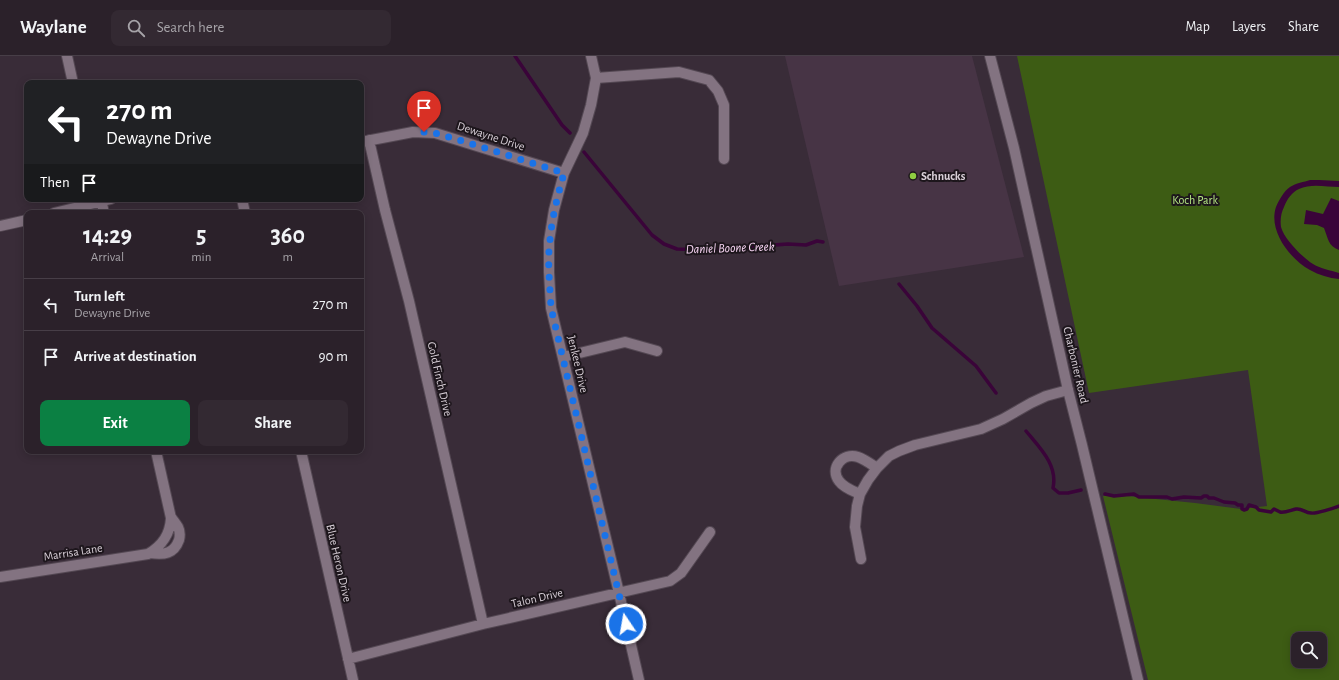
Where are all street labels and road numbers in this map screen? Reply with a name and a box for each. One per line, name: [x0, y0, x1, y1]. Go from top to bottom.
street label: Dewayne Drive: [455, 119, 526, 154]
street label: Charbonier Road: [1061, 326, 1091, 404]
street label: Jenkee Drive: [566, 334, 590, 394]
street label: Gold Finch Drive: [426, 341, 454, 417]
street label: Blue Heron Drive: [324, 523, 354, 603]
street label: Marrisa Lane: [43, 541, 103, 563]
street label: Talon Drive: [510, 586, 564, 610]

